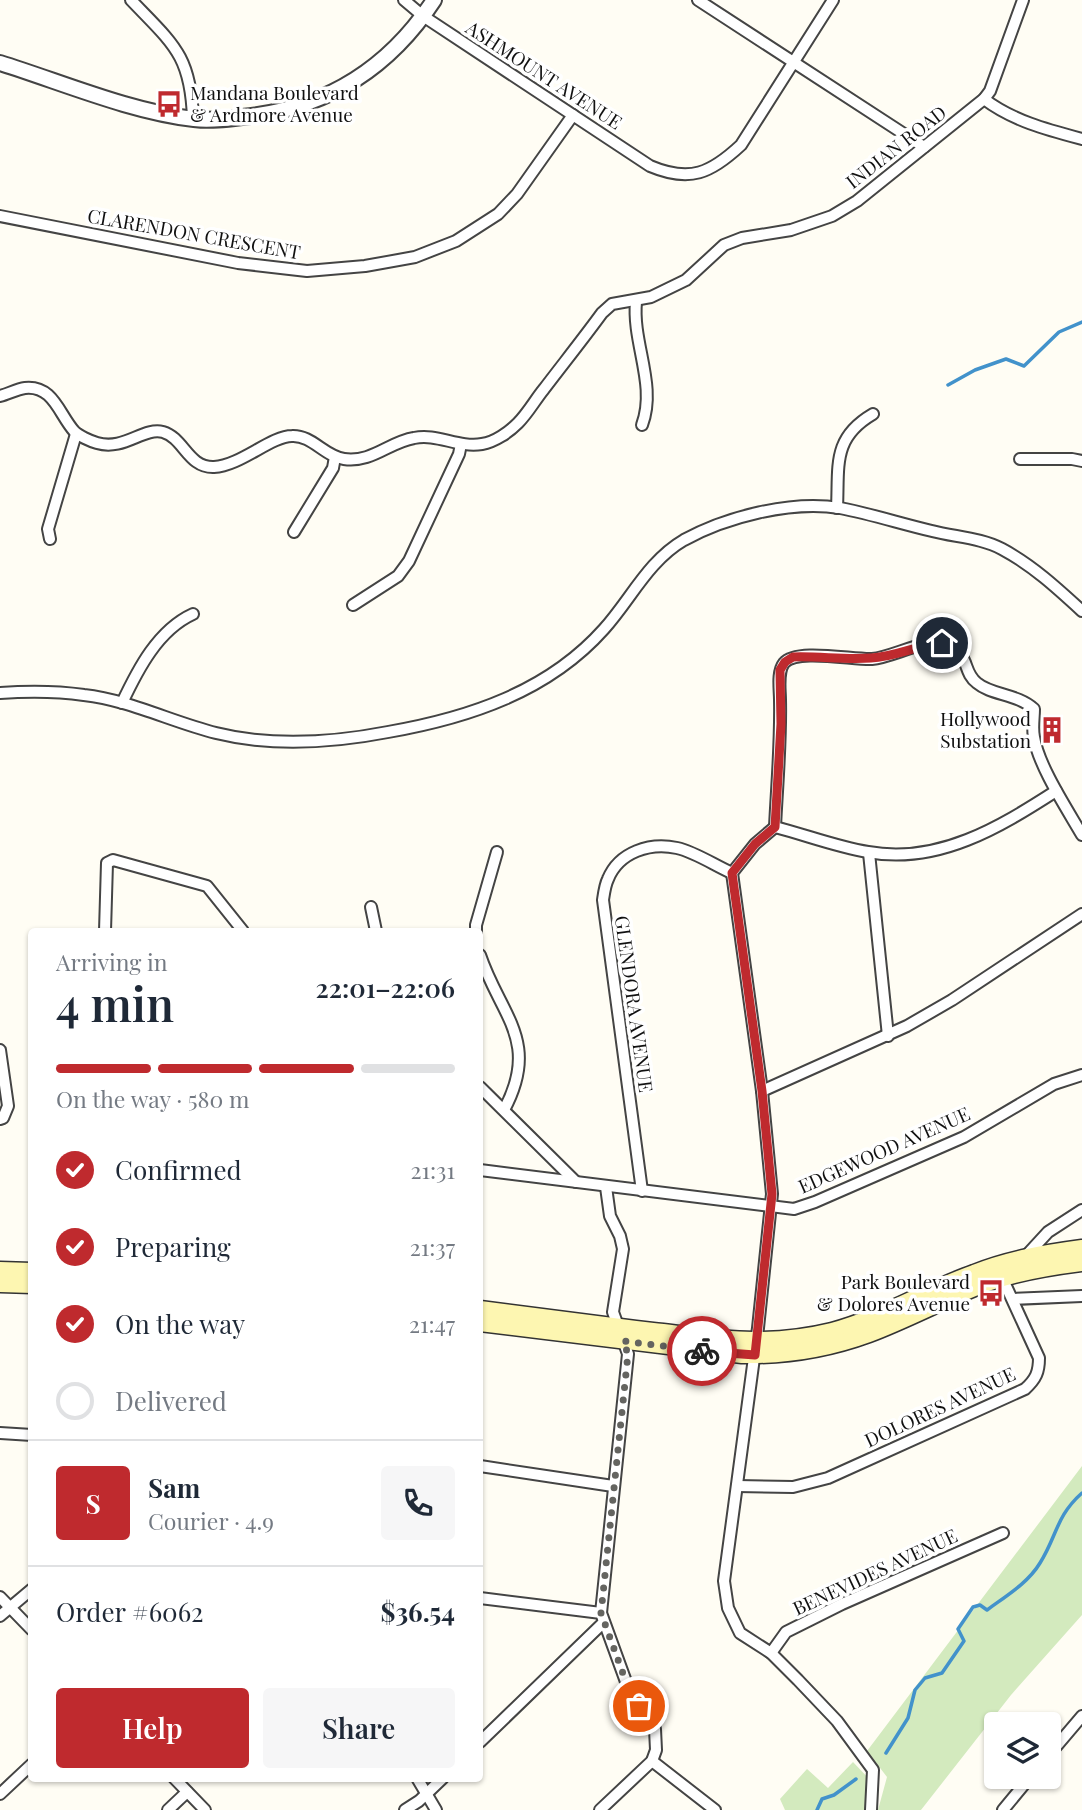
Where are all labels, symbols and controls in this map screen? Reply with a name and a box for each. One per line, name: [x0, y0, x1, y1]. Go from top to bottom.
street label: ASHMOUNT AVENUE: [461, 13, 628, 134]
place label: Mandana Boulevard & Ardmore Avenue: [190, 79, 359, 127]
bus stop icon: Mandana Boulevard & Ardmore Avenue: [154, 89, 184, 119]
street label: INDIAN ROAD: [840, 99, 951, 194]
street label: CLARENDON CRESCENT: [86, 201, 303, 265]
pin: [912, 613, 972, 673]
icon: home: [923, 624, 961, 662]
place label: Hollywood Substation: [940, 705, 1032, 753]
building icon: Hollywood Substation: [1037, 715, 1067, 745]
street label: GLENDORA AVENUE: [610, 914, 660, 1094]
text: Arriving in: [56, 946, 168, 977]
text: 22:01–22:06: [316, 970, 455, 1005]
text: 4 min: [56, 972, 174, 1034]
text: On the way · 580 m: [56, 1083, 250, 1114]
street label: EDGEWOOD AVENUE: [794, 1099, 974, 1199]
icon: check: [56, 1151, 94, 1189]
text: Confirmed: [115, 1152, 242, 1187]
text: 21:31: [410, 1154, 455, 1185]
icon: check: [56, 1228, 94, 1266]
text: Preparing: [115, 1229, 231, 1264]
text: 21:37: [410, 1231, 455, 1262]
place label: Park Boulevard & Dolores Avenue: [817, 1268, 970, 1316]
bus stop icon: Park Boulevard & Dolores Avenue: [976, 1278, 1006, 1308]
icon: check: [56, 1305, 94, 1343]
text: On the way: [115, 1306, 245, 1341]
text: 21:47: [409, 1308, 455, 1339]
courier: [667, 1316, 737, 1386]
icon: bike: [683, 1332, 721, 1370]
street label: DOLORES AVENUE: [860, 1360, 1019, 1452]
text: Delivered: [115, 1383, 227, 1418]
button: phone: [381, 1466, 455, 1540]
text: Sam: [148, 1470, 200, 1505]
text: S: [85, 1486, 101, 1521]
text: Courier · 4.9: [148, 1505, 274, 1536]
street label: BENEVIDES AVENUE: [788, 1522, 961, 1621]
text: Order #6062: [56, 1594, 204, 1629]
text: $36.54: [381, 1594, 455, 1629]
pin: [609, 1676, 669, 1736]
icon: bag: [620, 1687, 658, 1725]
button: Help: [56, 1688, 249, 1768]
button: Share: [263, 1688, 455, 1768]
map controls: [984, 1712, 1061, 1789]
button: layers: [984, 1712, 1061, 1789]

